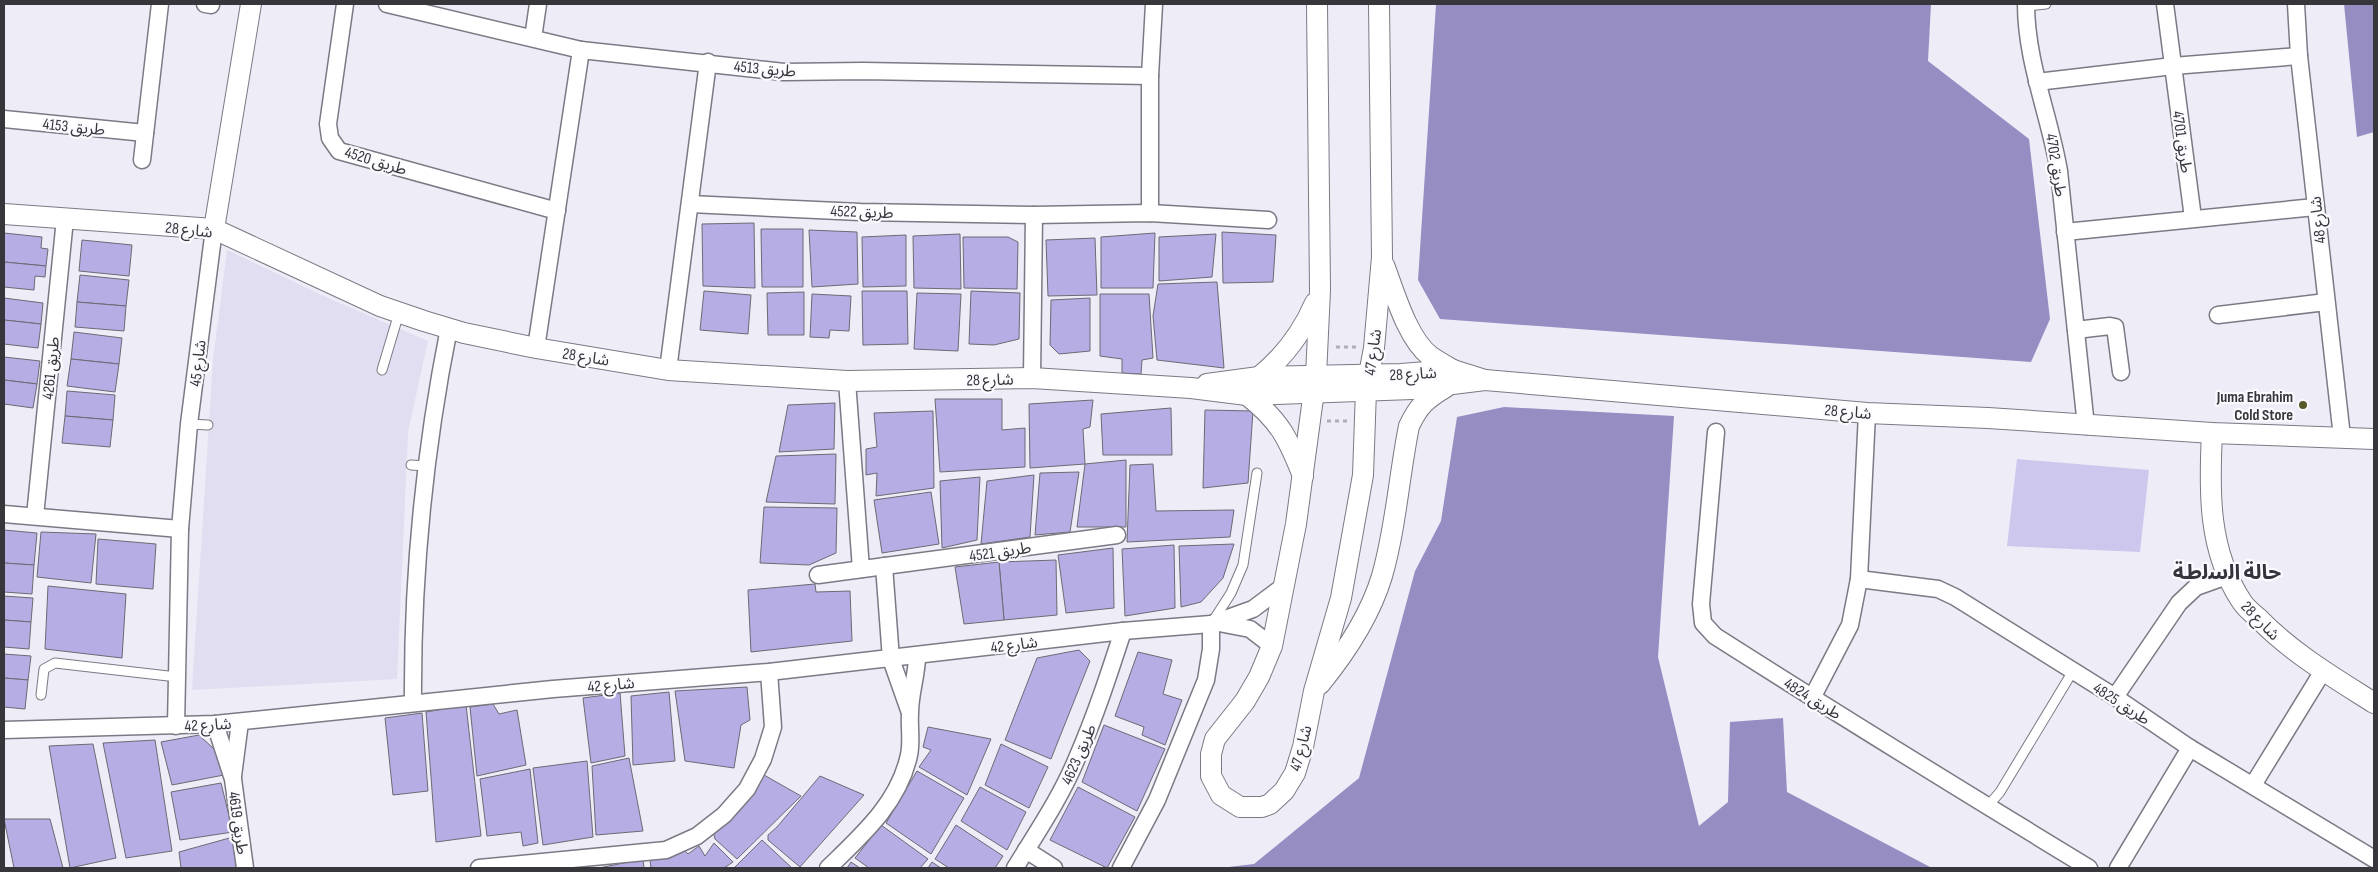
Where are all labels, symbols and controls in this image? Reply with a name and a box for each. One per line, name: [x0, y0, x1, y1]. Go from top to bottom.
street label: طريق 4513: [733, 57, 797, 82]
street label: طريق 4701: [2168, 110, 2195, 175]
street label: طريق 4153: [42, 115, 106, 140]
street label: طريق 4702: [2041, 132, 2070, 198]
street label: طريق 4520: [342, 143, 409, 180]
street label: شارع 48: [2307, 195, 2332, 244]
street label: طريق 4522: [830, 202, 894, 223]
street label: شارع 28: [164, 219, 213, 244]
street label: شارع 47: [1361, 328, 1388, 377]
street label: طريق 4261: [39, 336, 64, 400]
street label: شارع 45: [186, 339, 213, 388]
street label: شارع 28: [561, 344, 611, 373]
street label: شارع 28: [1389, 364, 1437, 387]
street label: شارع 28: [966, 371, 1014, 392]
place label: Juma Ebrahim Cold Store: [2216, 388, 2293, 425]
marker: Juma Ebrahim Cold Store: [2297, 399, 2309, 411]
street label: شارع 28: [1823, 401, 1872, 426]
street label: طريق 4521: [968, 539, 1033, 566]
district label: ﺣﺎﻟﺔ اﻟﺳﻟطﺔ: [2173, 560, 2281, 585]
street label: شارع 28: [2235, 597, 2283, 646]
street label: شارع 42: [990, 633, 1039, 660]
street label: شارع 42: [587, 674, 636, 699]
street label: طريق 4824: [1780, 674, 1845, 724]
street label: طريق 4825: [2089, 679, 2153, 730]
street label: شارع 42: [184, 715, 232, 738]
street label: طريق 4623: [1058, 721, 1101, 788]
street label: شارع 47: [1286, 723, 1319, 774]
street label: طريق 4619: [224, 791, 251, 856]

